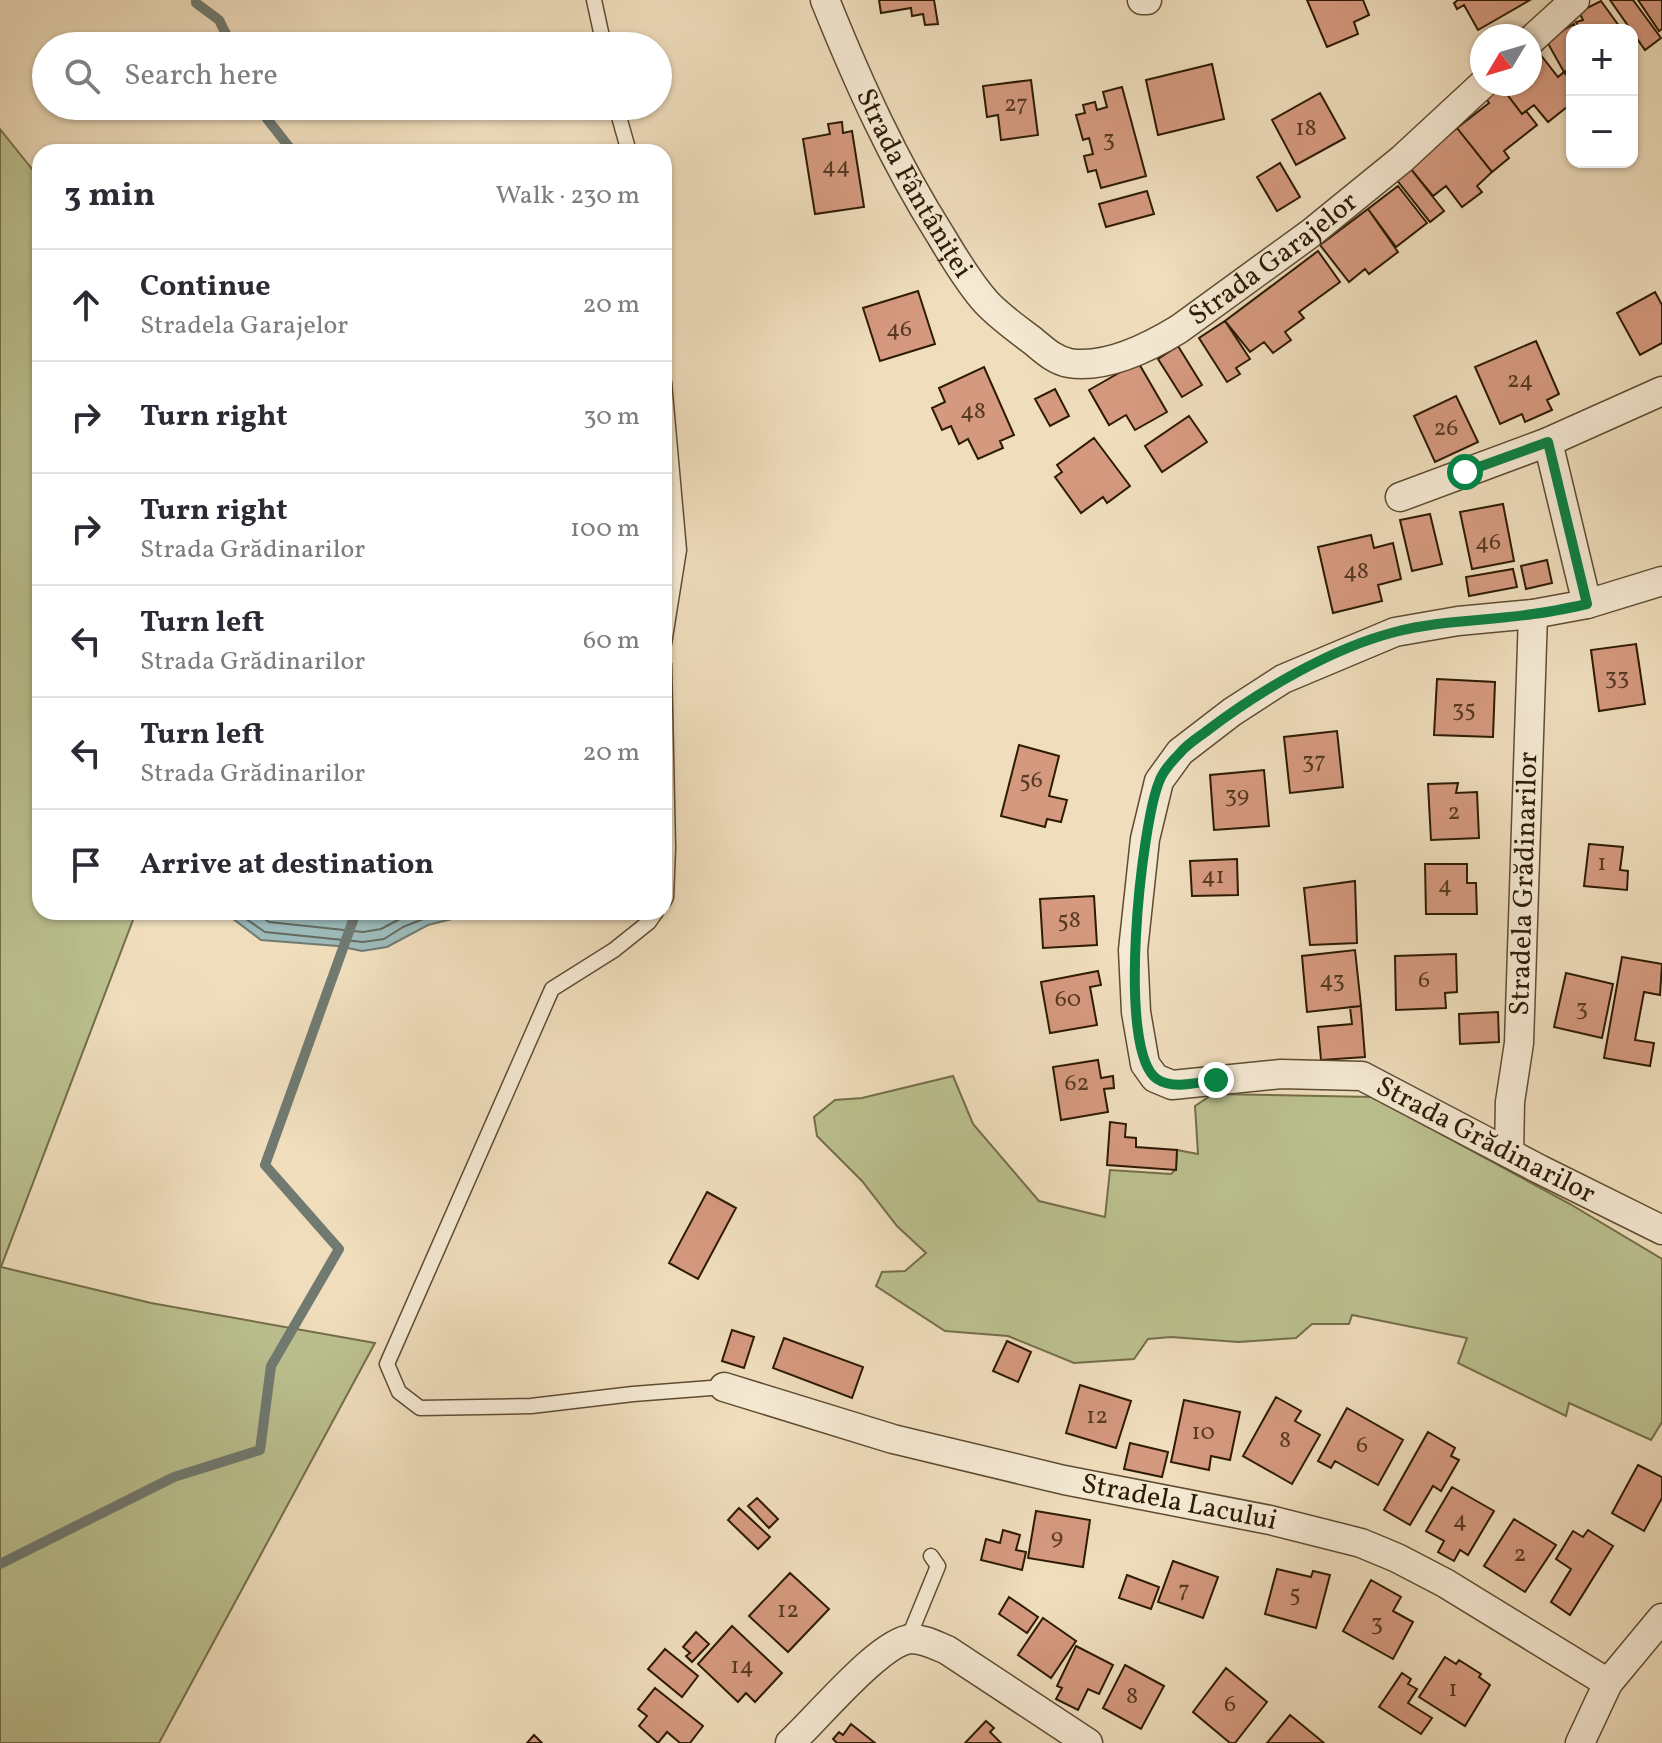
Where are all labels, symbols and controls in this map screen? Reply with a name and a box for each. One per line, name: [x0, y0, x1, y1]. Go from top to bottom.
north arrow: [1470, 24, 1542, 96]
map controls: [1566, 24, 1638, 168]
button: +: [1566, 24, 1638, 96]
search box: [32, 32, 672, 120]
icon: search: [60, 54, 104, 98]
text: Search here: [124, 55, 278, 97]
street label: Strada Fântâniței: [846, 82, 982, 286]
house number: 27: [1004, 88, 1028, 122]
button: −: [1566, 96, 1638, 168]
house number: 18: [1295, 112, 1317, 146]
house number: 3: [1103, 123, 1115, 157]
house number: 44: [822, 150, 850, 184]
text: 3 min: [64, 173, 155, 220]
text: Walk · 230 m: [496, 178, 640, 214]
street label: Strada Garajelor: [1181, 183, 1367, 335]
text: Continue: [140, 266, 271, 308]
icon: ahead: [64, 283, 108, 327]
text: 20 m: [582, 287, 640, 323]
text: Stradela Garajelor: [140, 308, 348, 344]
house number: 46: [886, 313, 912, 347]
house number: 24: [1507, 364, 1533, 398]
icon: right: [64, 395, 108, 439]
house number: 48: [960, 395, 986, 429]
text: Turn right: [140, 396, 288, 438]
text: 30 m: [583, 399, 640, 435]
house number: 26: [1433, 412, 1459, 446]
route start: [1447, 454, 1483, 490]
text: Turn right: [140, 490, 288, 532]
icon: right: [64, 507, 108, 551]
text: 100 m: [570, 511, 640, 547]
house number: 46: [1475, 526, 1501, 560]
text: Strada Grădinarilor: [140, 532, 365, 568]
house number: 48: [1343, 555, 1369, 589]
text: Turn left: [140, 602, 264, 644]
icon: left: [64, 619, 108, 663]
text: 60 m: [583, 623, 640, 659]
text: Strada Grădinarilor: [140, 644, 365, 680]
house number: 33: [1605, 661, 1629, 695]
house number: 35: [1452, 693, 1476, 727]
text: Turn left: [140, 714, 264, 756]
icon: left: [64, 731, 108, 775]
text: 20 m: [582, 735, 640, 771]
house number: 37: [1302, 745, 1326, 779]
street label: Stradela Grădinarilor: [1500, 751, 1548, 1016]
text: Strada Grădinarilor: [140, 756, 365, 792]
house number: 56: [1019, 764, 1043, 798]
house number: 39: [1225, 779, 1249, 813]
house number: 2: [1448, 796, 1460, 830]
icon: arrive: [64, 843, 108, 887]
text: Arrive at destination: [140, 844, 434, 886]
house number: 1: [1597, 847, 1607, 881]
house number: 41: [1201, 860, 1225, 894]
house number: 4: [1438, 869, 1452, 903]
house number: 58: [1057, 904, 1081, 938]
house number: 43: [1319, 964, 1345, 998]
house number: 6: [1418, 964, 1430, 998]
house number: 60: [1055, 983, 1081, 1017]
house number: 3: [1576, 992, 1588, 1026]
route end: [1198, 1062, 1234, 1098]
house number: 62: [1064, 1067, 1090, 1101]
street label: Strada Grădinarilor: [1369, 1067, 1602, 1214]
house number: 12: [1086, 1400, 1108, 1434]
house number: 10: [1191, 1416, 1215, 1450]
house number: 8: [1279, 1424, 1291, 1458]
house number: 6: [1356, 1429, 1368, 1463]
street label: Stradela Lacului: [1078, 1464, 1281, 1541]
house number: 4: [1453, 1504, 1467, 1538]
house number: 9: [1051, 1521, 1063, 1555]
house number: 2: [1514, 1538, 1526, 1572]
house number: 7: [1178, 1574, 1190, 1608]
house number: 5: [1289, 1578, 1301, 1612]
house number: 12: [777, 1594, 799, 1628]
house number: 3: [1371, 1607, 1383, 1641]
house number: 14: [730, 1650, 754, 1684]
house number: 1: [1448, 1673, 1458, 1707]
house number: 8: [1126, 1680, 1138, 1714]
house number: 6: [1224, 1688, 1236, 1722]

